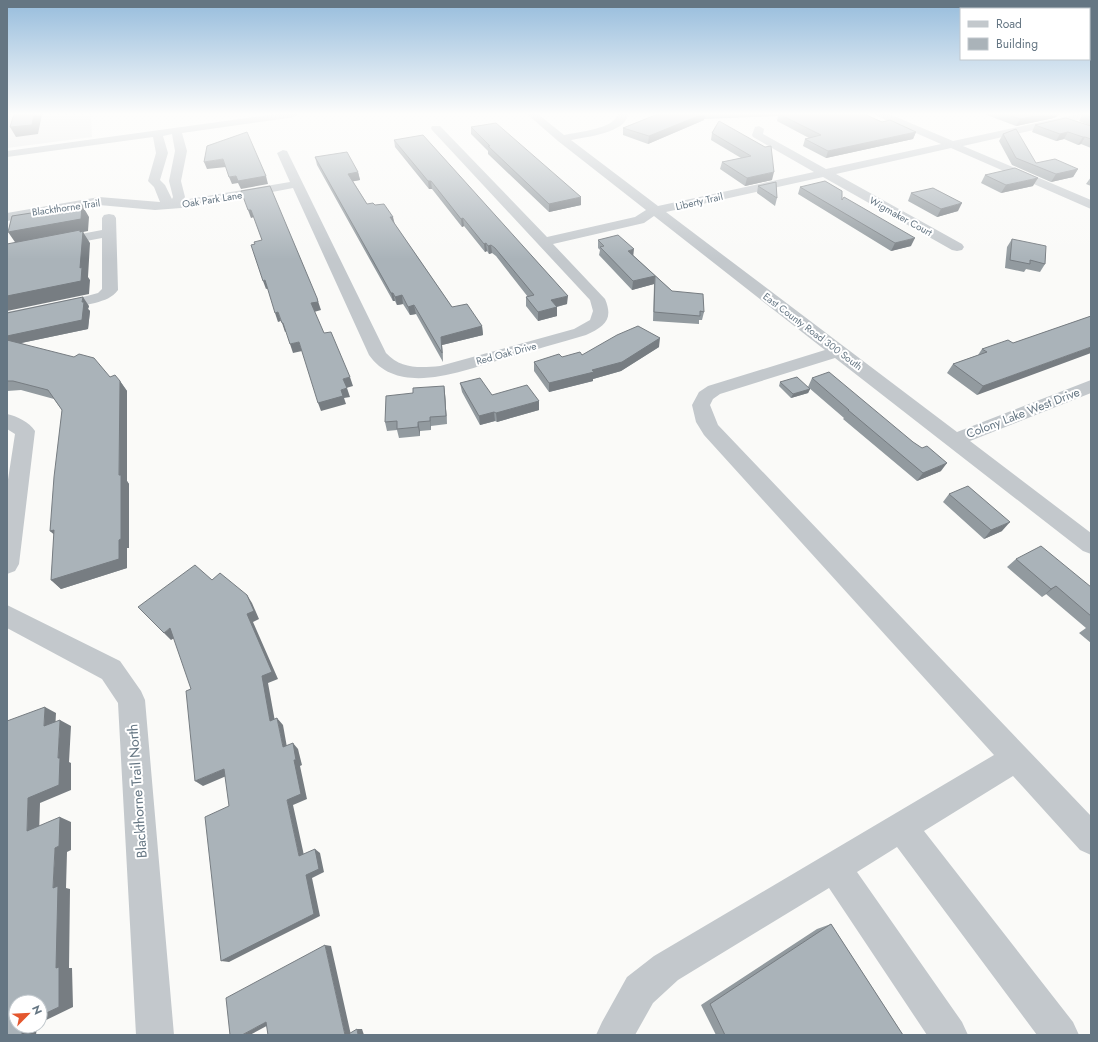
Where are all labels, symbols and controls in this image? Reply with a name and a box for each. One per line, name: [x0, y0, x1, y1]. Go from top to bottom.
legend: [960, 8, 1090, 60]
text: Road: [996, 15, 1022, 33]
text: Building: [996, 35, 1038, 53]
street label: Oak Park Lane: [181, 187, 243, 212]
street label: Liberty Trail: [674, 189, 724, 214]
street label: Wigmaker Court: [866, 193, 936, 240]
street label: Blackthorne Trail: [31, 195, 101, 220]
street label: East County Road 300 South: [760, 289, 866, 374]
street label: Red Oak Drive: [474, 338, 538, 369]
street label: Colony Lake West Drive: [964, 383, 1082, 443]
street label: Blackthorne Trail North: [122, 723, 152, 859]
north arrow: [8, 994, 48, 1034]
text: N: [28, 1003, 46, 1017]

